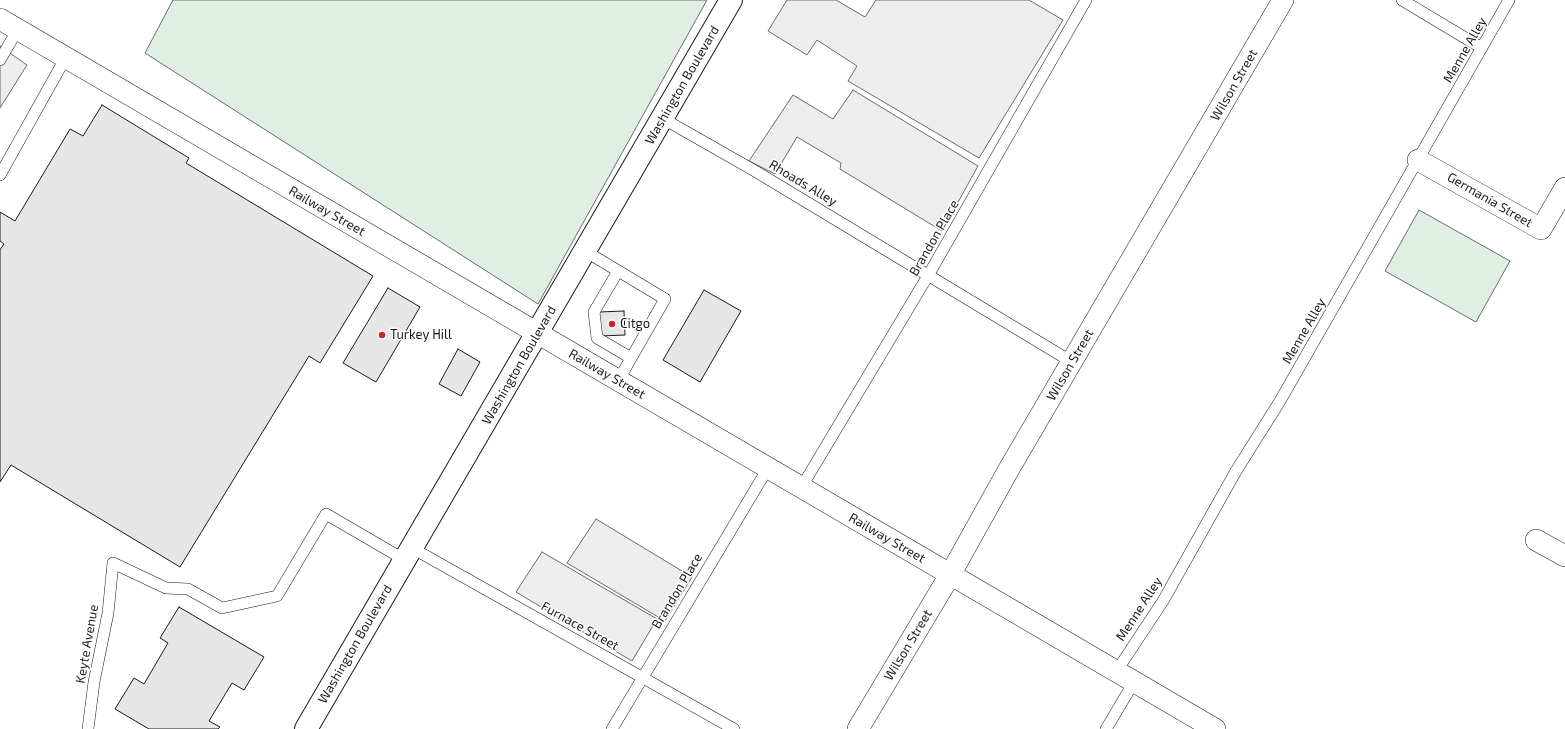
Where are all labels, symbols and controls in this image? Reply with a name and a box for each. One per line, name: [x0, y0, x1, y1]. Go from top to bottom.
street label: Menne Alley: [1440, 14, 1490, 86]
street label: Washington Boulevard: [642, 23, 722, 147]
street label: Wilson Street: [1207, 46, 1261, 124]
street label: Rhoads Alley: [766, 157, 840, 209]
street label: Germania Street: [1445, 169, 1535, 231]
street label: Railway Street: [286, 183, 368, 239]
street label: Brandon Place: [906, 197, 962, 279]
street label: Menne Alley: [1279, 295, 1329, 367]
street label: Washington Boulevard: [479, 303, 559, 427]
place label: Citgo: [620, 316, 650, 332]
marker: Citgo: [607, 319, 617, 329]
street label: Wilson Street: [1043, 326, 1097, 404]
place label: Turkey Hill: [390, 327, 452, 343]
marker: Turkey Hill: [377, 330, 387, 340]
street label: Railway Street: [566, 346, 648, 402]
street label: Railway Street: [846, 510, 928, 566]
street label: Brandon Place: [648, 550, 706, 632]
street label: Menne Alley: [1113, 574, 1165, 644]
street label: Washington Boulevard: [315, 582, 395, 706]
street label: Furnace Street: [538, 598, 622, 654]
street label: Keyte Avenue: [72, 603, 102, 685]
street label: Wilson Street: [881, 607, 935, 683]

